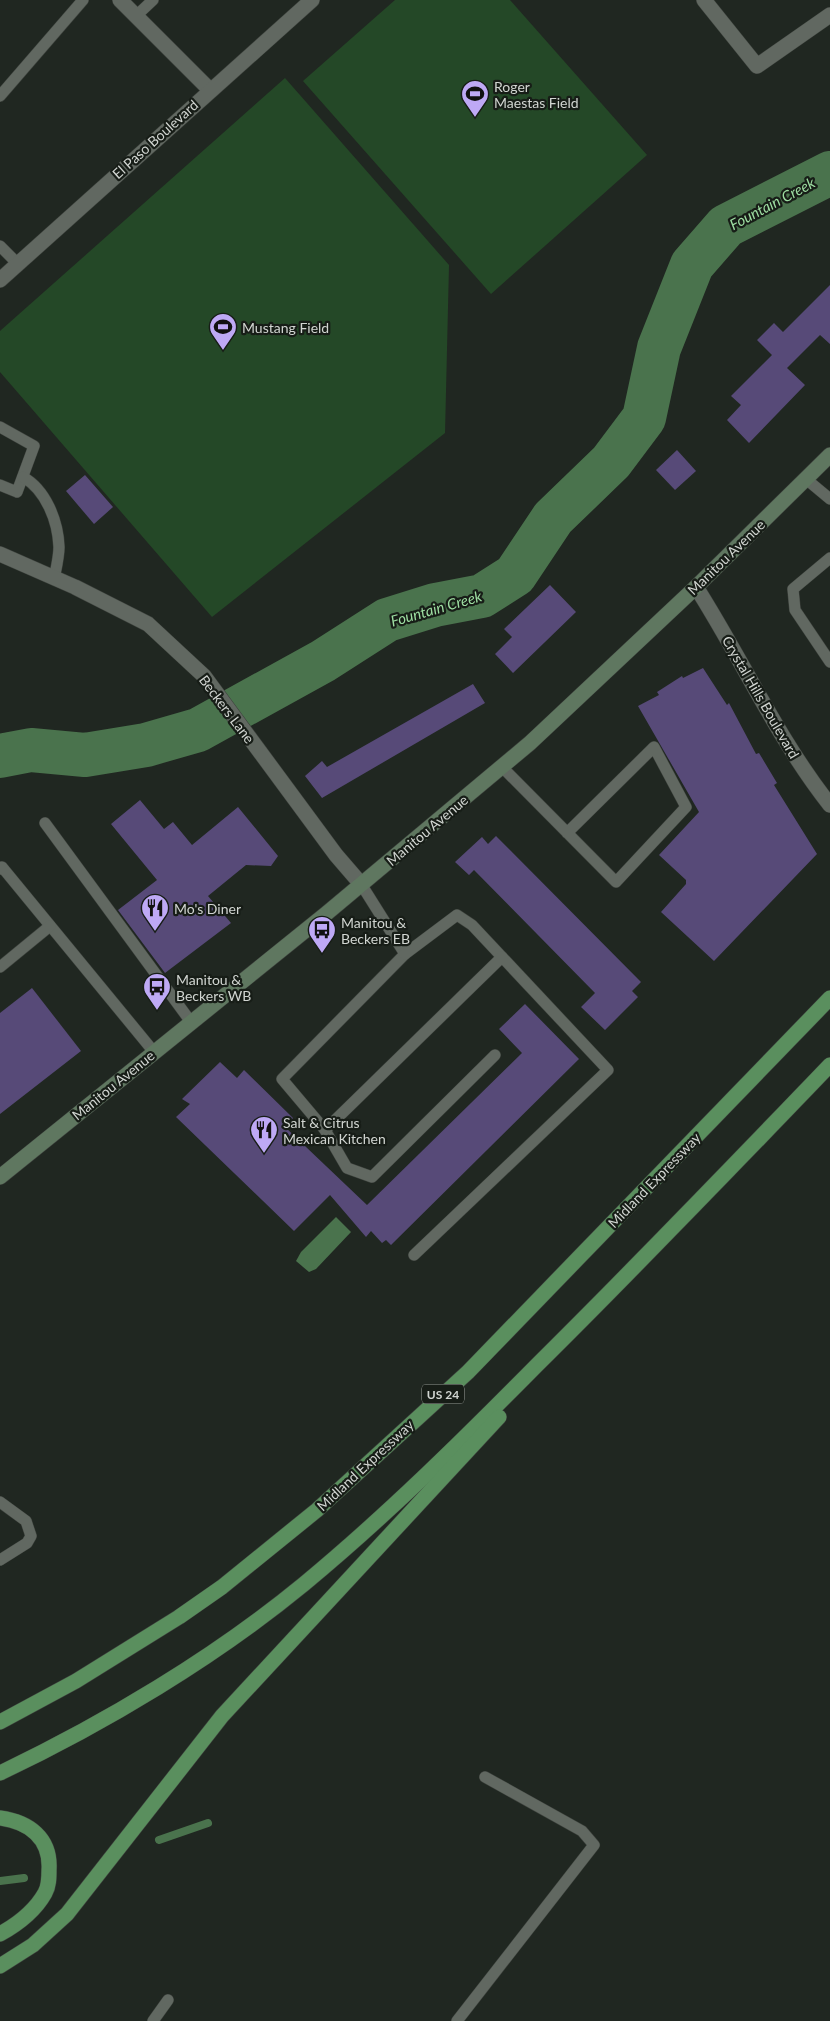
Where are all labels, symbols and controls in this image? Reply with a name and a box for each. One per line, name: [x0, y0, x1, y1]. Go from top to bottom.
place label: Roger Maestas Field: [494, 78, 579, 111]
sports icon: Roger Maestas Field: [460, 79, 490, 118]
street label: El Paso Boulevard: [109, 96, 201, 182]
water label: Fountain Creek: [726, 173, 819, 233]
sports icon: Mustang Field: [208, 312, 238, 351]
place label: Mustang Field: [242, 319, 329, 336]
street label: Manitou Avenue: [684, 516, 768, 598]
water label: Fountain Creek: [388, 586, 485, 630]
street label: Crystal Hills Boulevard: [719, 633, 803, 761]
street label: Beckers Lane: [196, 671, 258, 747]
street label: Manitou Avenue: [383, 791, 471, 869]
restaurant icon: Mo's Diner: [140, 893, 170, 932]
place label: Mo's Diner: [174, 900, 241, 917]
place label: Manitou & Beckers EB: [341, 914, 410, 947]
bus stop icon: Manitou & Beckers EB: [307, 915, 337, 954]
place label: Manitou & Beckers WB: [176, 971, 251, 1004]
bus stop icon: Manitou & Beckers WB: [142, 972, 172, 1011]
street label: Manitou Avenue: [68, 1047, 158, 1123]
place label: Salt & Citrus Mexican Kitchen: [283, 1114, 386, 1147]
restaurant icon: Salt & Citrus Mexican Kitchen: [249, 1115, 279, 1154]
street label: Midland Expressway: [604, 1128, 704, 1231]
road number: US 24: [422, 1385, 464, 1404]
street label: Midland Expressway: [313, 1415, 417, 1514]

